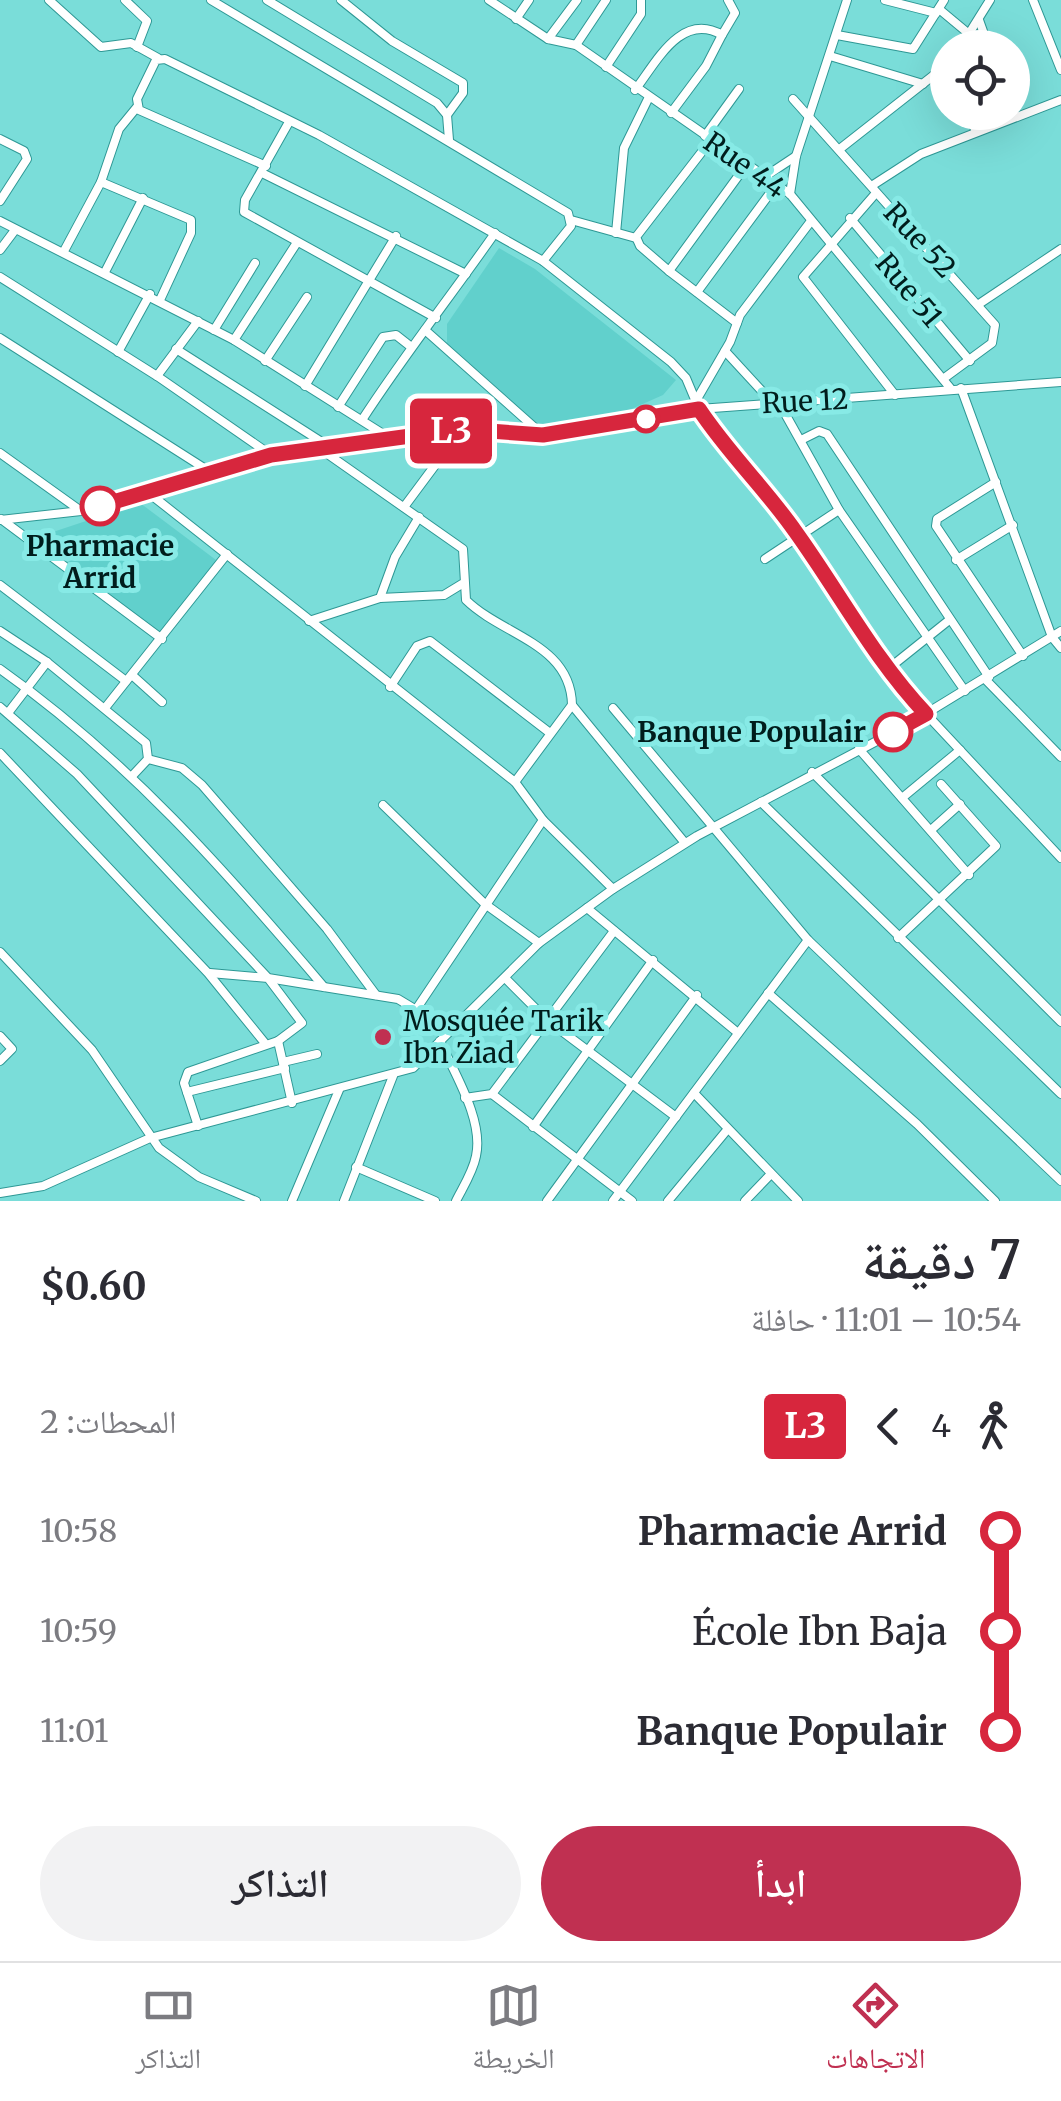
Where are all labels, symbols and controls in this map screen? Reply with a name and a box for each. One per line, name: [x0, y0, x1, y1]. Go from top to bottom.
map controls: [930, 30, 1030, 130]
button: locate: [930, 30, 1030, 130]
street label: Rue 44: [697, 124, 793, 206]
street label: Rue 52: [876, 195, 964, 285]
street label: Rue 51: [868, 246, 950, 334]
street label: Rue 12: [761, 381, 849, 421]
line badge: L3: [406, 398, 496, 464]
unlabelled marker: [633, 406, 659, 432]
text: L3: [430, 409, 472, 453]
marker: Pharmacie Arrid: [81, 487, 119, 525]
place label: Pharmacie Arrid: [26, 528, 174, 596]
marker: Banque Populair: [874, 713, 912, 751]
place label: Banque Populair: [637, 714, 866, 750]
place label: Mosquée Tarik Ibn Ziad: [403, 1003, 605, 1071]
marker: Mosquée Tarik Ibn Ziad: [372, 1026, 394, 1048]
text: 7 دقيقة: [862, 1225, 1021, 1294]
text: $0.60: [40, 1263, 147, 1310]
text: 10:54 – 11:01 · حافلة: [751, 1300, 1021, 1340]
icon: back: [861, 1399, 916, 1454]
icon: walk: [966, 1399, 1021, 1454]
text: المحطات: 2: [40, 1402, 177, 1442]
text: L3: [784, 1404, 826, 1448]
text: 4: [931, 1406, 951, 1446]
text: Pharmacie Arrid: [638, 1508, 947, 1555]
text: 10:58: [40, 1511, 117, 1551]
text: École Ibn Baja: [692, 1608, 947, 1655]
text: 10:59: [40, 1611, 117, 1651]
text: Banque Populair: [636, 1708, 947, 1755]
text: 11:01: [40, 1711, 109, 1751]
button: التذاكر: [40, 1826, 521, 1941]
button: ابدأ: [541, 1826, 1021, 1941]
tab: التذاكر: [136, 1978, 201, 2086]
tab: الخريطة: [472, 1978, 555, 2086]
tab: الاتجاهات: [826, 1978, 925, 2086]

